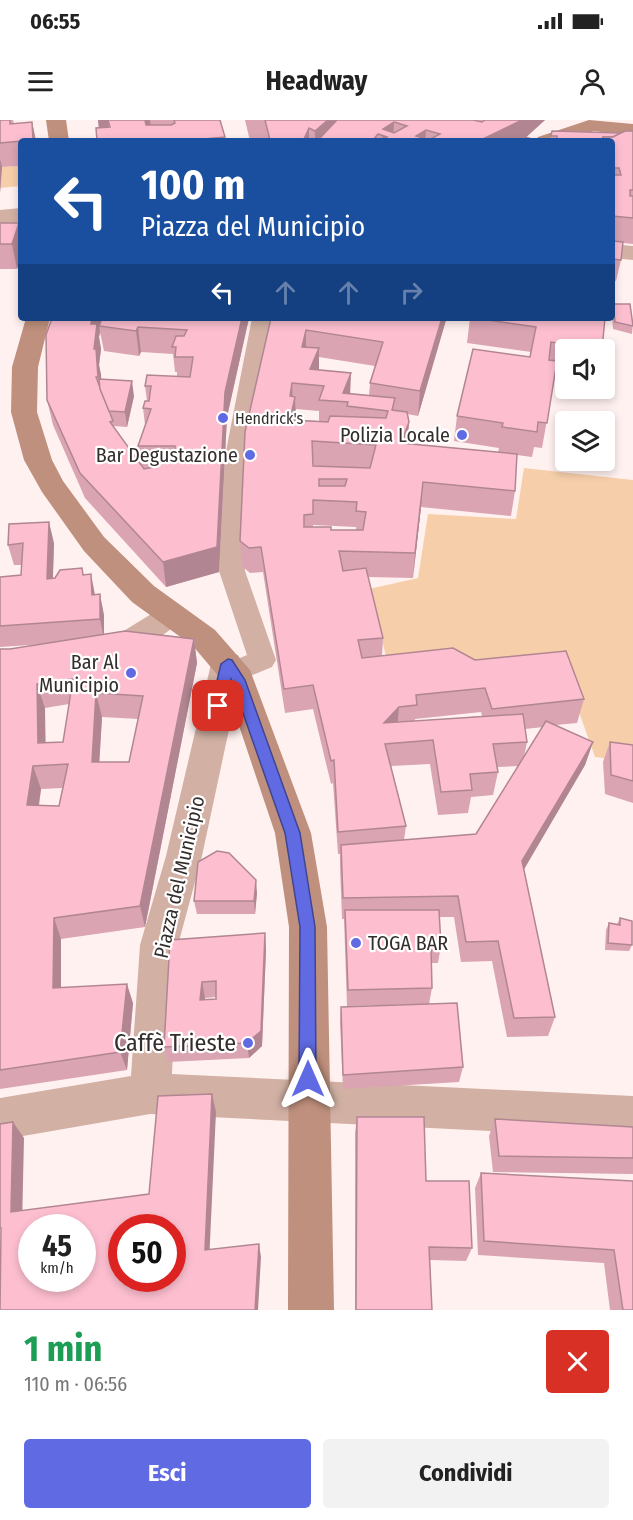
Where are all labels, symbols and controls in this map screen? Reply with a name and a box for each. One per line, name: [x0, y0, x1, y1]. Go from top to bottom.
text: 06:55: [30, 8, 80, 35]
icon: menu: [24, 65, 57, 98]
text: Headway: [266, 65, 367, 97]
icon: person: [576, 65, 609, 98]
text: 100 m: [141, 160, 245, 210]
icon: left: [42, 162, 120, 240]
text: Piazza del Municipio: [141, 211, 365, 243]
icon: left: [206, 276, 239, 309]
icon: ahead: [269, 276, 302, 309]
icon: ahead: [332, 276, 365, 309]
icon: right: [395, 276, 428, 309]
map controls: [555, 339, 615, 471]
button: sound: [555, 339, 615, 399]
place label: Hendrick's: [235, 409, 304, 428]
marker: Hendrick's: [216, 411, 230, 425]
button: layers: [555, 411, 615, 471]
place label: Polizia Locale: [340, 423, 450, 447]
marker: Polizia Locale: [455, 428, 469, 442]
place label: Bar Degustazione: [96, 443, 238, 467]
marker: Bar Degustazione: [243, 448, 257, 462]
place label: Bar Al Municipio: [39, 650, 119, 697]
marker: Bar Al Municipio: [124, 666, 138, 680]
pin: [192, 680, 243, 731]
icon: arrive: [201, 689, 234, 722]
street label: Piazza del Municipio: [149, 793, 209, 961]
place label: TOGA BAR: [368, 931, 448, 955]
marker: TOGA BAR: [349, 936, 363, 950]
place label: Caffè Trieste: [114, 1029, 236, 1057]
marker: Caffè Trieste: [241, 1036, 255, 1050]
position arrow: [276, 1047, 340, 1111]
speed limit sign: 50: [108, 1214, 186, 1292]
text: 45: [42, 1228, 72, 1264]
text: km/h: [40, 1259, 74, 1277]
text: 1 min: [24, 1327, 102, 1371]
button: close: [546, 1330, 609, 1393]
text: 110 m · 06:56: [24, 1372, 127, 1396]
button: Esci: [24, 1439, 311, 1508]
button: Condividi: [323, 1439, 609, 1508]

